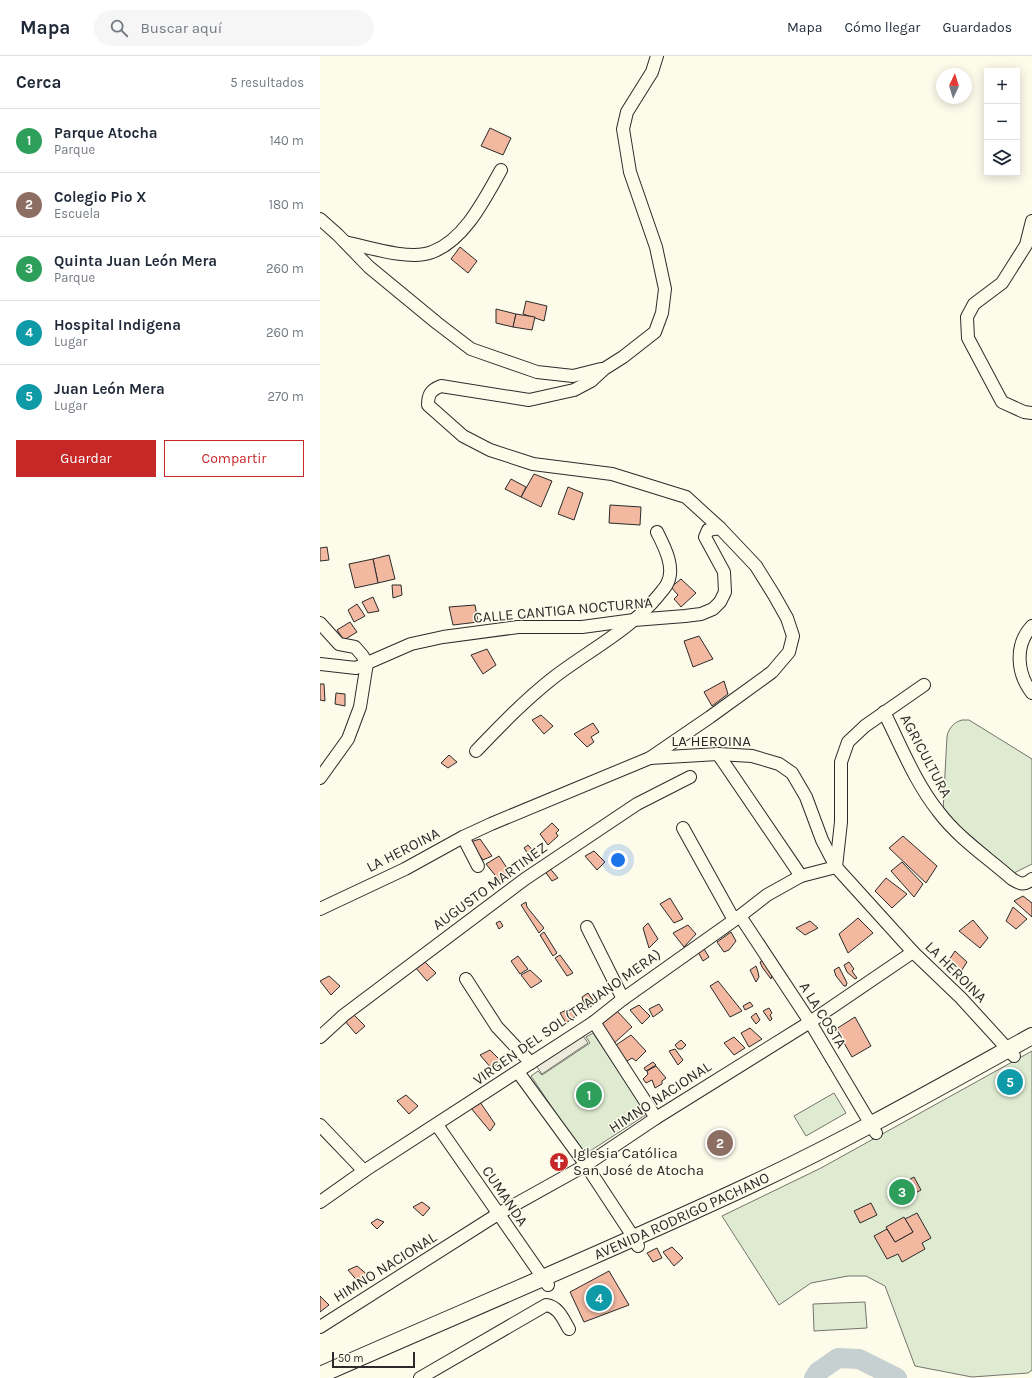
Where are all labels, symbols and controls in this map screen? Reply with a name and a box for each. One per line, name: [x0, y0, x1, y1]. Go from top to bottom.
search box: [94, 10, 374, 46]
text: Mapa: [20, 17, 70, 39]
icon: search: [108, 17, 130, 39]
text: Buscar aquí: [140, 19, 222, 37]
text: Mapa: [787, 19, 822, 36]
text: Cómo llegar: [844, 19, 920, 36]
text: Guardados: [942, 19, 1012, 36]
north arrow: [936, 68, 972, 104]
map controls: [984, 68, 1020, 176]
button: +: [984, 68, 1020, 104]
text: Cerca: [16, 72, 61, 92]
text: 5 resultados: [230, 75, 304, 90]
button: −: [984, 104, 1020, 140]
text: Parque Atocha: [54, 124, 158, 142]
text: 1: [27, 133, 31, 148]
text: 140 m: [269, 133, 304, 148]
button: layers: [984, 140, 1020, 176]
text: Parque: [54, 142, 95, 157]
text: Colegio Pio X: [54, 188, 147, 206]
text: 2: [25, 197, 33, 212]
text: 180 m: [269, 197, 304, 212]
text: Escuela: [54, 206, 100, 221]
text: Quinta Juan León Mera: [54, 252, 217, 270]
text: 3: [25, 261, 33, 276]
text: 260 m: [266, 261, 304, 276]
text: Parque: [54, 270, 95, 285]
text: Hospital Indigena: [54, 316, 181, 334]
text: 4: [25, 325, 33, 340]
text: 260 m: [266, 325, 304, 340]
text: Lugar: [54, 334, 87, 349]
text: Juan León Mera: [54, 380, 165, 398]
text: 5: [25, 389, 33, 404]
text: 270 m: [267, 389, 304, 404]
text: Lugar: [54, 398, 87, 413]
button: Guardar: [16, 440, 156, 477]
button: Compartir: [164, 440, 304, 477]
street label: CALLE CANTIGA NOCTURNA: [473, 593, 654, 627]
street label: AGRICULTURA: [896, 711, 956, 801]
street label: LA HEROINA: [671, 732, 751, 750]
street label: LA HEROINA: [363, 824, 443, 876]
street label: AUGUSTO MARTINEZ: [429, 838, 551, 934]
your location: [608, 850, 628, 870]
street label: LA HEROINA: [921, 937, 991, 1007]
street label: VIRGEN DEL SOL (TRAJANO MERA): [470, 945, 664, 1089]
street label: A LA COSTA: [796, 979, 851, 1052]
street label: HIMNO NACIONAL: [605, 1057, 715, 1137]
pin: 5: [997, 1067, 1023, 1097]
pin: 1: [576, 1080, 602, 1110]
pin: 2: [707, 1128, 733, 1158]
place label: Iglesia Católica San José de Atocha: [573, 1144, 704, 1179]
church icon: Iglesia Católica San José de Atocha: [548, 1151, 570, 1173]
street label: CUMANDA: [478, 1162, 532, 1230]
street label: AVENIDA RODRIGO PACHANO: [591, 1168, 772, 1264]
pin: 3: [889, 1177, 915, 1207]
street label: HIMNO NACIONAL: [330, 1228, 440, 1306]
pin: 4: [586, 1283, 612, 1313]
scale bar: [332, 1350, 415, 1369]
text: 50 m: [338, 1352, 364, 1365]

